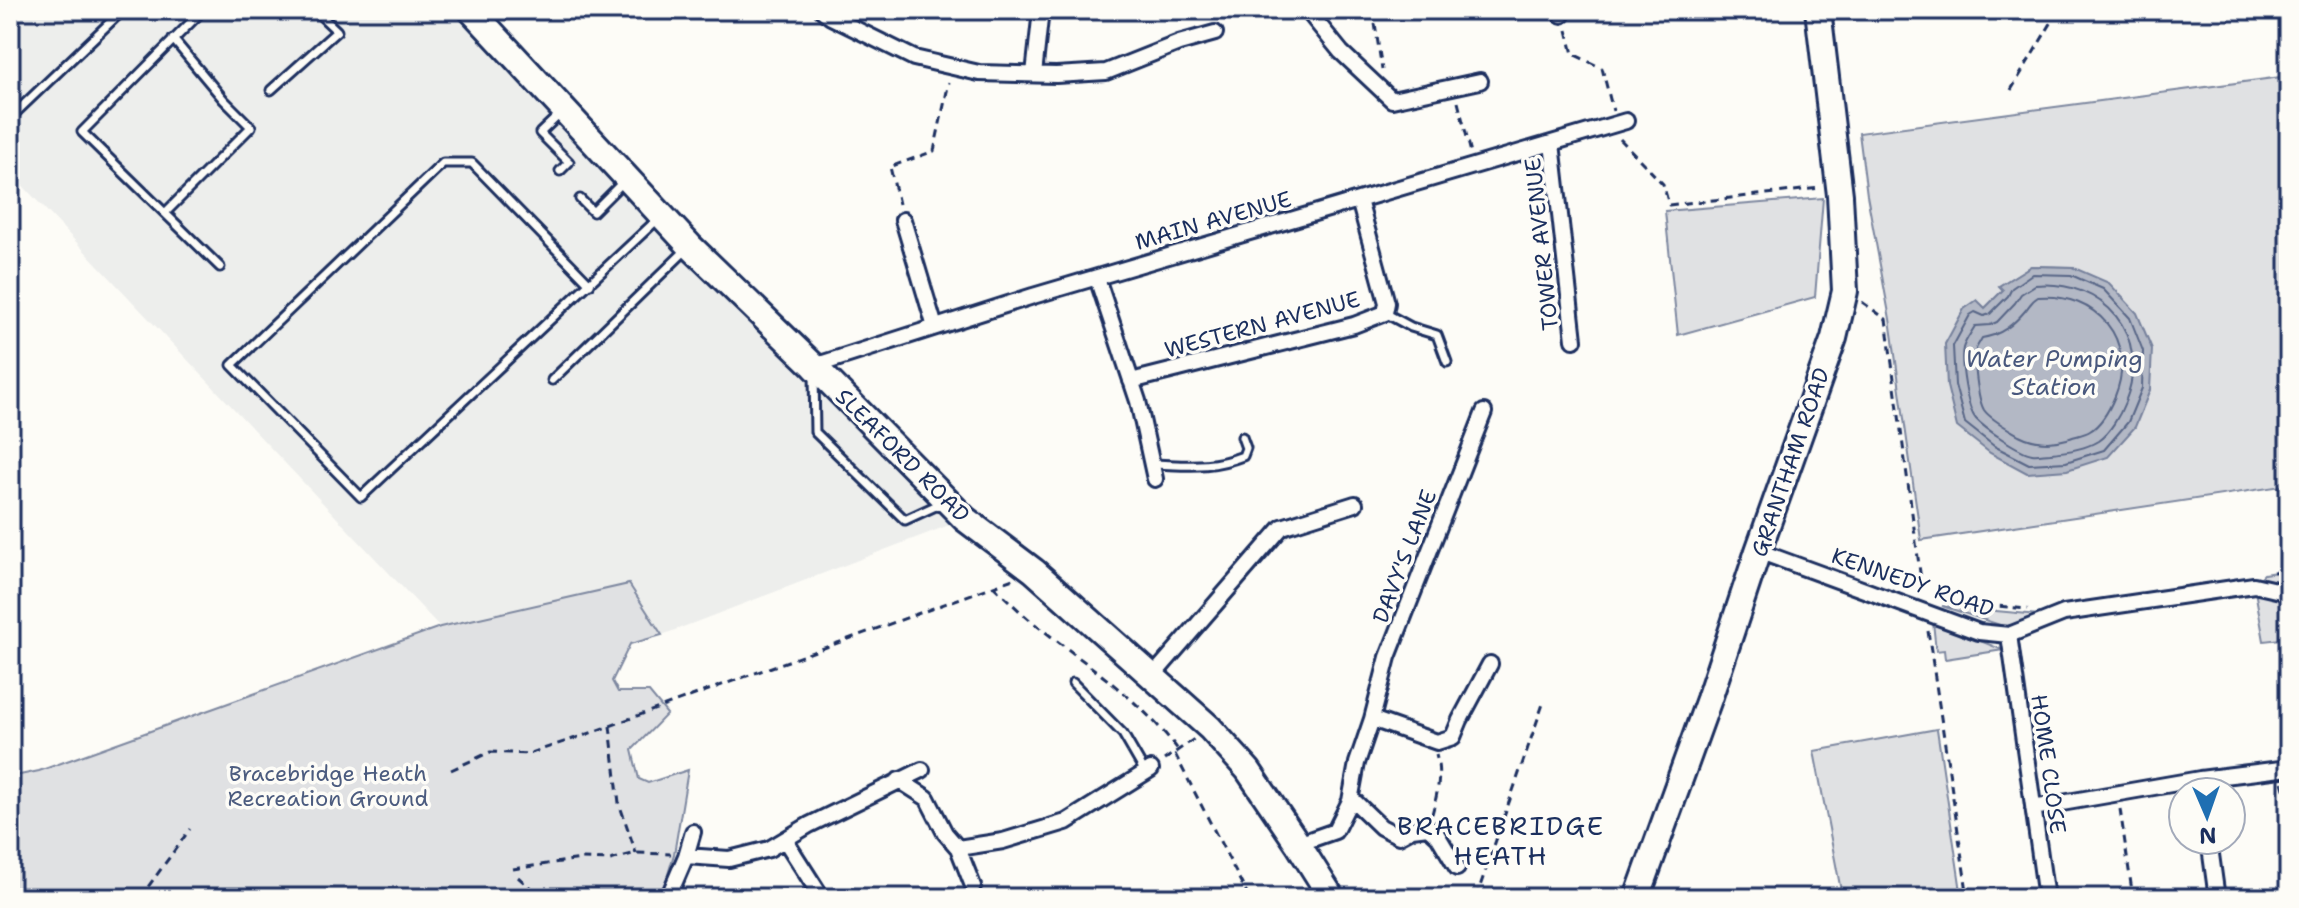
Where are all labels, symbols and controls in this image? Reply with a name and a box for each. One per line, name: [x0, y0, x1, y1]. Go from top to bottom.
street label: TOWER AVENUE: [1518, 156, 1565, 332]
street label: MAIN AVENUE: [1132, 184, 1295, 257]
street label: WESTERN AVENUE: [1161, 284, 1363, 365]
water label: Water Pumping Station: [1965, 343, 2143, 403]
street label: GRANTHAM ROAD: [1745, 364, 1836, 560]
street label: SLEAFORD ROAD: [829, 382, 976, 529]
street label: DAVY'S LANE: [1366, 485, 1443, 627]
street label: KENNEDY ROAD: [1828, 541, 1998, 624]
street label: HOME CLOSE: [2024, 693, 2073, 836]
park label: Bracebridge Heath Recreation Ground: [228, 759, 428, 813]
north arrow: [2167, 776, 2247, 856]
district label: BRACEBRIDGE HEATH: [1397, 808, 1605, 873]
text: N: [2198, 821, 2217, 850]

